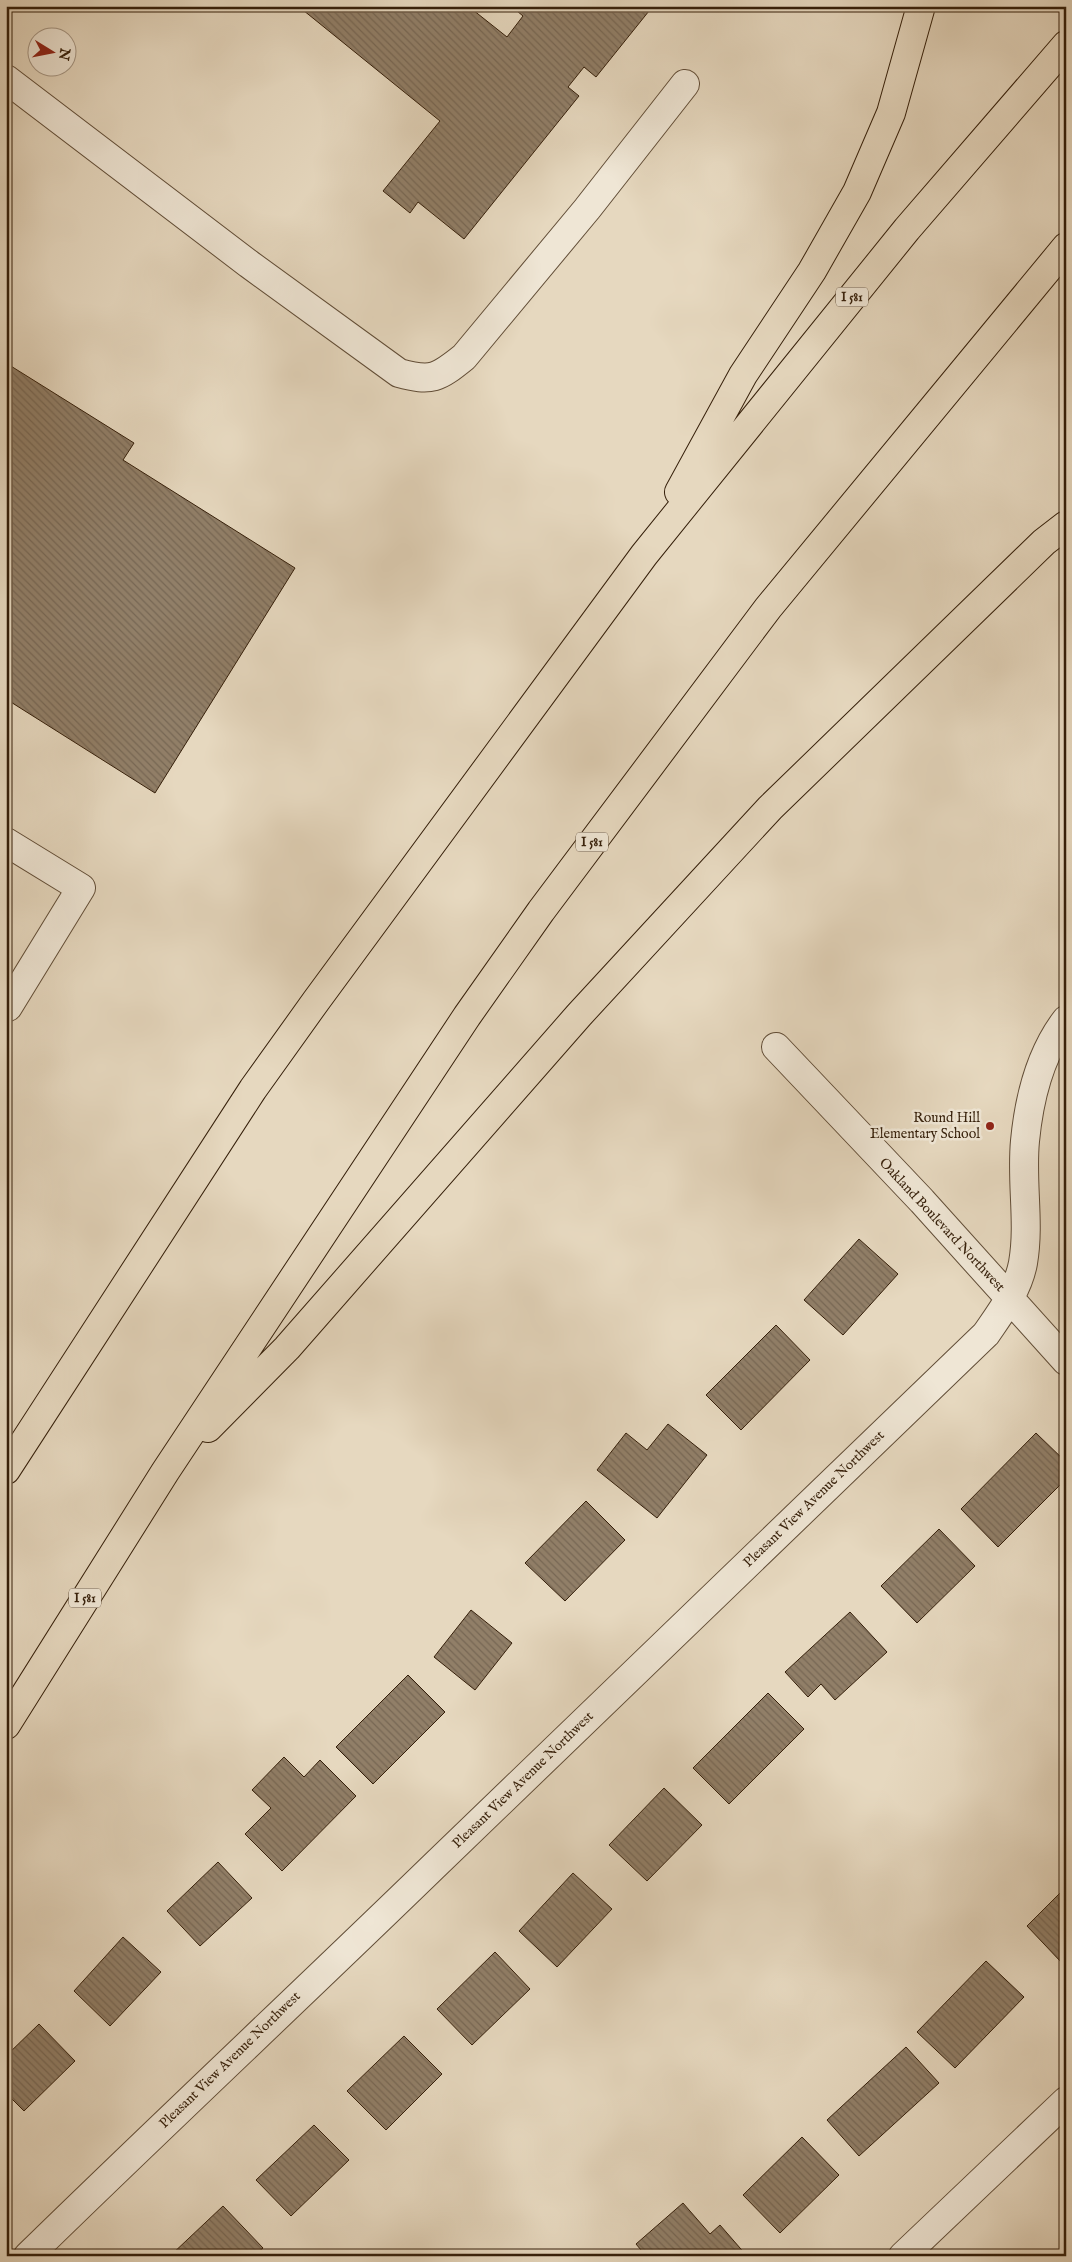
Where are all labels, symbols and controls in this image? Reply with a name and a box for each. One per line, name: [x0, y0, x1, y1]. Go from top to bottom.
north arrow: [28, 28, 78, 78]
text: N: [54, 46, 74, 62]
road number: I 581: [836, 288, 868, 306]
road number: I 581: [576, 832, 608, 852]
place label: Round Hill Elementary School: [870, 1109, 980, 1143]
marker: Round Hill Elementary School: [984, 1120, 996, 1132]
street label: Oakland Boulevard Northwest: [875, 1154, 1009, 1296]
street label: Pleasant View Avenue Northwest: [740, 1427, 889, 1571]
road number: I 581: [69, 1589, 101, 1608]
street label: Pleasant View Avenue Northwest: [449, 1708, 598, 1852]
street label: Pleasant View Avenue Northwest: [156, 1988, 305, 2132]

